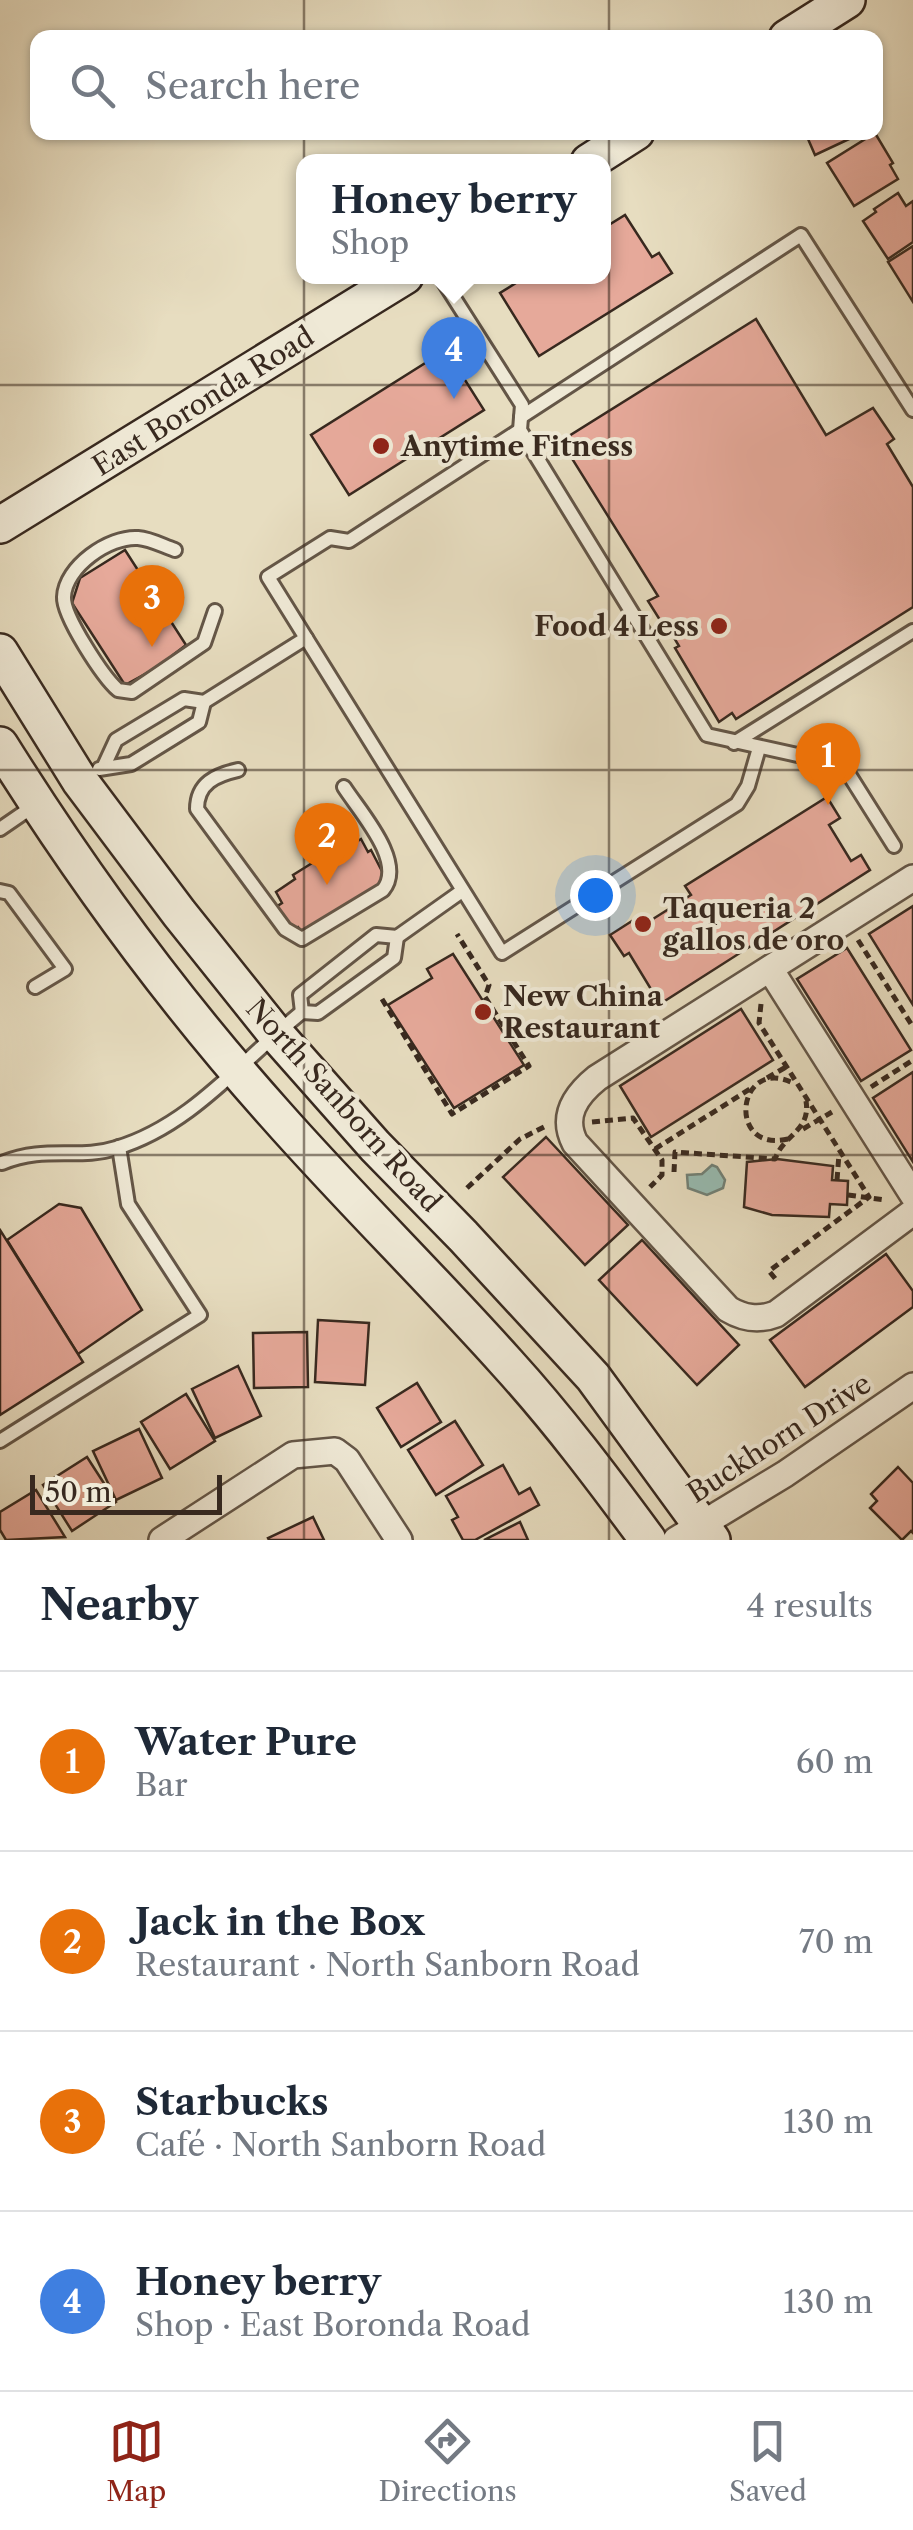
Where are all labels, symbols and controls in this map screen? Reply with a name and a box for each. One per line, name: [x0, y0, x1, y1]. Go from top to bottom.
search box: [30, 30, 883, 140]
icon: search: [65, 58, 120, 113]
text: Search here: [145, 62, 360, 109]
popup: [296, 154, 611, 284]
text: Honey berry: [331, 176, 576, 223]
text: Shop: [331, 223, 409, 262]
pin: 4: [422, 316, 486, 399]
street label: East Boronda Road: [86, 319, 320, 483]
place label: Anytime Fitness: [400, 429, 633, 463]
marker: Anytime Fitness: [370, 435, 392, 457]
pin: 3: [120, 564, 184, 647]
place label: Food 4 Less: [534, 609, 699, 643]
marker: Food 4 Less: [708, 615, 730, 637]
pin: 1: [796, 722, 860, 805]
pin: 2: [294, 802, 360, 885]
your location: [570, 870, 621, 921]
place label: Taqueria 2 gallos de oro: [662, 891, 844, 957]
marker: Taqueria 2 gallos de oro: [632, 913, 654, 935]
place label: New China Restaurant: [503, 979, 664, 1045]
street label: North Sanborn Road: [239, 991, 449, 1219]
marker: New China Restaurant: [472, 1001, 494, 1023]
street label: Buckhorn Drive: [681, 1366, 877, 1510]
scale bar: [30, 1470, 222, 1514]
text: 50 m: [45, 1475, 112, 1509]
text: Nearby: [40, 1579, 198, 1631]
text: 4 results: [747, 1586, 873, 1625]
text: Water Pure: [135, 1718, 357, 1765]
text: 1: [65, 1742, 80, 1781]
text: 60 m: [796, 1742, 873, 1781]
text: Bar: [135, 1765, 188, 1804]
text: Jack in the Box: [135, 1898, 425, 1945]
text: 2: [63, 1922, 82, 1961]
text: 70 m: [799, 1922, 873, 1961]
text: Restaurant · North Sanborn Road: [135, 1945, 640, 1984]
text: Starbucks: [135, 2078, 329, 2125]
text: 3: [63, 2102, 82, 2141]
text: 130 m: [783, 2102, 873, 2141]
text: Café · North Sanborn Road: [135, 2125, 546, 2164]
text: Honey berry: [135, 2258, 381, 2305]
text: 4: [63, 2282, 82, 2321]
text: 130 m: [783, 2282, 873, 2321]
text: Shop · East Boronda Road: [135, 2305, 530, 2344]
tab: Map: [106, 2414, 166, 2508]
tab: Directions: [378, 2414, 517, 2508]
tab: Saved: [729, 2414, 807, 2508]

